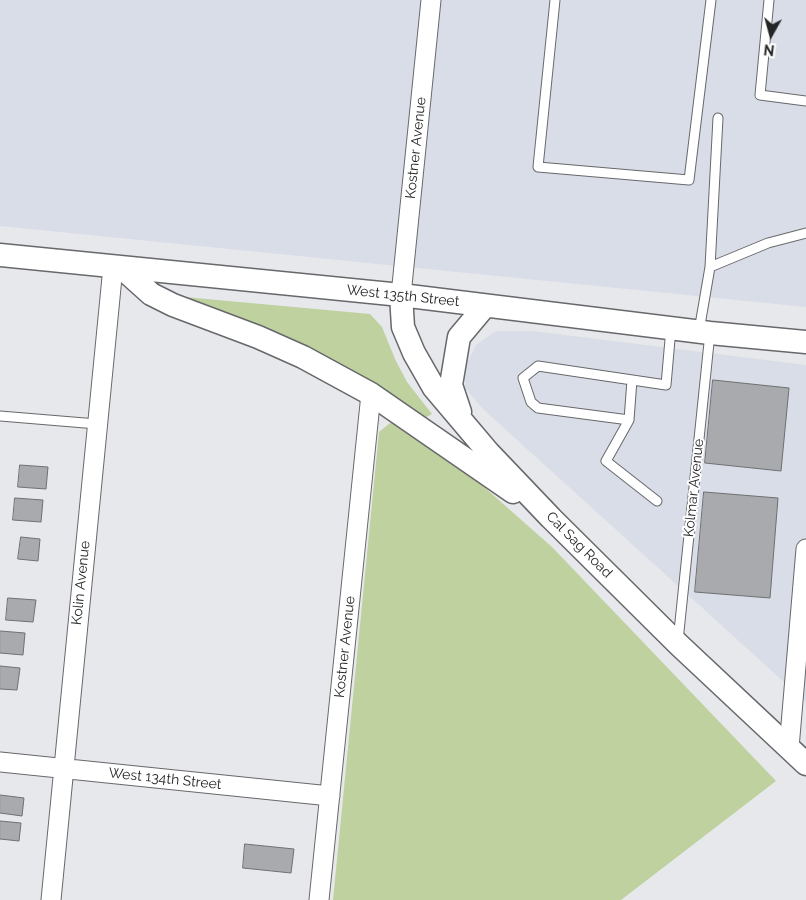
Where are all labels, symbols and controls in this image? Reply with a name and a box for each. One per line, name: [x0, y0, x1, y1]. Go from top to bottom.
north arrow: [746, 10, 796, 60]
text: N: [763, 41, 775, 58]
street label: Kostner Avenue: [402, 96, 430, 200]
street label: West 135th Street: [346, 282, 460, 310]
street label: Kolmar Avenue: [680, 438, 708, 538]
street label: Cal Sag Road: [542, 508, 616, 582]
street label: Kolin Avenue: [68, 540, 94, 626]
street label: Kostner Avenue: [331, 595, 359, 699]
street label: West 134th Street: [108, 765, 222, 793]

